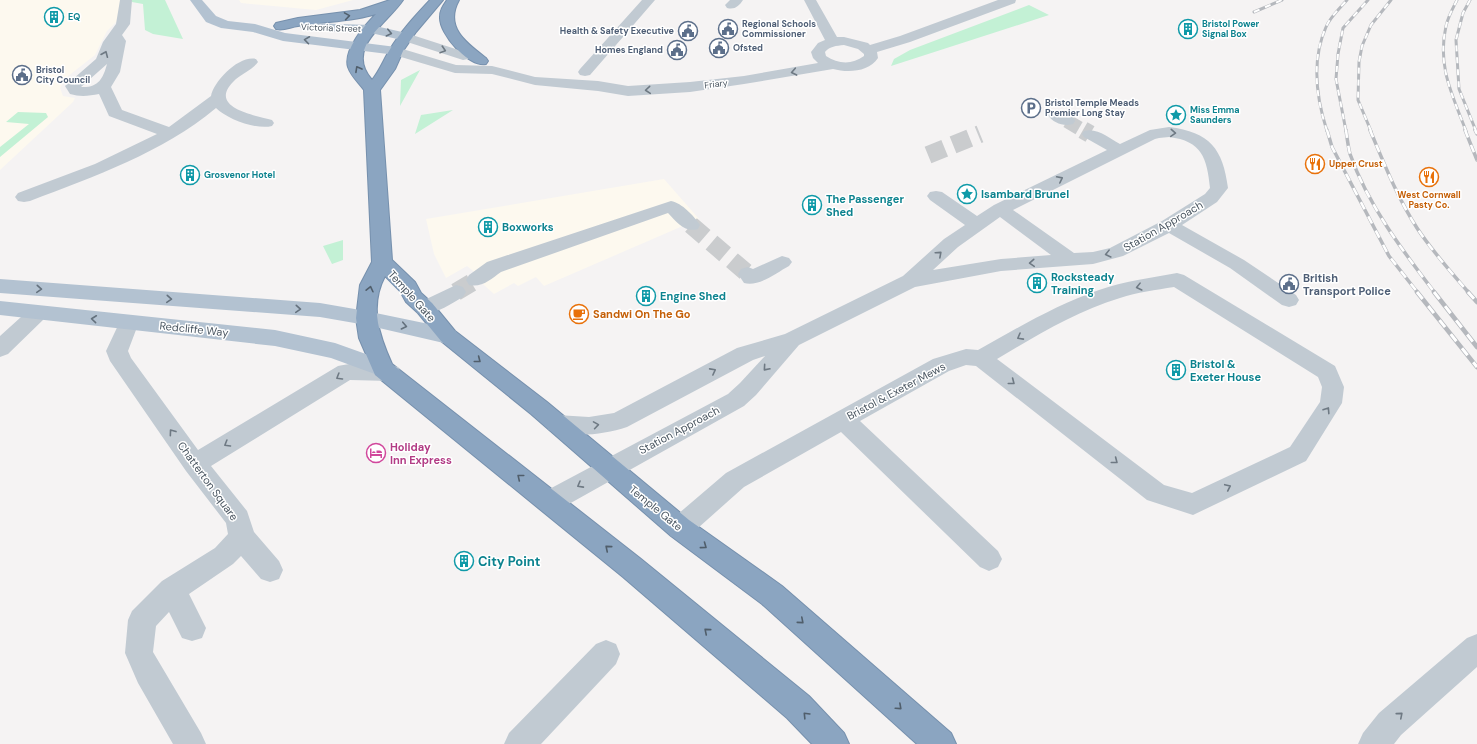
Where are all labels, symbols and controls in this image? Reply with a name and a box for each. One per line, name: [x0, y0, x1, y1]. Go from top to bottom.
building icon: EQ: [43, 6, 65, 28]
place label: EQ: [68, 11, 80, 23]
one-way arrow: [344, 12, 350, 21]
public building icon: Regional Schools Commissioner: [717, 18, 739, 40]
place label: Regional Schools Commissioner: [742, 18, 816, 40]
building icon: Bristol Power Signal Box: [1177, 18, 1199, 40]
place label: Bristol Power Signal Box: [1202, 18, 1260, 40]
public building icon: Health & Safety Executive: [677, 20, 699, 42]
street label: Victoria Street: [301, 21, 362, 35]
place label: Health & Safety Executive: [560, 25, 675, 37]
one-way arrow: [385, 28, 392, 37]
one-way arrow: [304, 36, 310, 45]
public building icon: Ofsted: [708, 37, 730, 59]
public building icon: Homes England: [666, 39, 688, 61]
place label: Ofsted: [733, 42, 763, 54]
place label: Homes England: [595, 44, 663, 56]
one-way arrow: [440, 45, 447, 53]
one-way arrow: [100, 50, 108, 57]
public building icon: Bristol City Council: [11, 64, 33, 86]
place label: Bristol City Council: [36, 64, 90, 86]
one-way arrow: [355, 66, 363, 73]
one-way arrow: [791, 67, 797, 76]
street label: Friary: [704, 77, 728, 91]
one-way arrow: [645, 85, 651, 94]
parking icon: Bristol Temple Meads Premier Long Stay: [1020, 97, 1042, 119]
place label: Bristol Temple Meads Premier Long Stay: [1045, 97, 1139, 119]
place icon: Miss Emma Saunders: [1165, 104, 1187, 126]
place label: Miss Emma Saunders: [1190, 104, 1240, 126]
one-way arrow: [1170, 129, 1176, 138]
restaurant icon: Upper Crust: [1304, 153, 1326, 175]
place label: Upper Crust: [1329, 158, 1383, 170]
building icon: Grosvenor Hotel: [179, 164, 201, 186]
restaurant icon: West Cornwall Pasty Co.: [1418, 166, 1440, 188]
place label: Grosvenor Hotel: [204, 169, 275, 181]
one-way arrow: [1056, 176, 1064, 184]
place icon: Isambard Brunel: [956, 183, 978, 205]
place label: Isambard Brunel: [981, 187, 1069, 201]
place label: West Cornwall Pasty Co.: [1397, 189, 1461, 211]
place label: The Passenger Shed: [826, 192, 904, 219]
building icon: The Passenger Shed: [801, 194, 823, 216]
street label: Station Approach: [1121, 198, 1205, 254]
building icon: Boxworks: [477, 216, 499, 238]
place label: Boxworks: [502, 220, 554, 234]
one-way arrow: [1105, 249, 1112, 258]
one-way arrow: [934, 252, 942, 259]
one-way arrow: [1029, 258, 1035, 267]
street label: Temple Gate: [385, 267, 439, 325]
place label: Rocksteady Training: [1051, 270, 1115, 297]
place label: British Transport Police: [1303, 271, 1391, 298]
building icon: Rocksteady Training: [1026, 272, 1048, 294]
public building icon: British Transport Police: [1278, 273, 1300, 295]
one-way arrow: [1136, 282, 1142, 290]
one-way arrow: [36, 284, 42, 293]
building icon: Engine Shed: [635, 285, 657, 307]
one-way arrow: [366, 286, 374, 292]
place label: Engine Shed: [660, 289, 726, 303]
one-way arrow: [165, 294, 172, 303]
cafe icon: Sandwi On The Go: [568, 303, 590, 325]
one-way arrow: [295, 304, 301, 313]
place label: Sandwi On The Go: [593, 307, 691, 321]
one-way arrow: [91, 314, 97, 323]
street label: Redcliffe Way: [159, 318, 229, 340]
one-way arrow: [400, 322, 407, 330]
one-way arrow: [1016, 332, 1024, 339]
one-way arrow: [474, 356, 481, 363]
place label: Bristol & Exeter House: [1190, 357, 1261, 384]
street label: Bristol & Exeter Mews: [844, 359, 948, 423]
building icon: Bristol & Exeter House: [1165, 359, 1187, 381]
one-way arrow: [763, 363, 771, 371]
one-way arrow: [709, 368, 716, 376]
one-way arrow: [336, 372, 343, 379]
one-way arrow: [1007, 377, 1014, 384]
street label: Station Approach: [636, 403, 722, 457]
one-way arrow: [1322, 407, 1330, 414]
one-way arrow: [593, 421, 599, 430]
one-way arrow: [169, 429, 177, 436]
street label: Chatterton Square: [175, 439, 241, 523]
one-way arrow: [224, 439, 231, 447]
place label: Holiday Inn Express: [390, 440, 452, 467]
hotel icon: Holiday Inn Express: [365, 442, 387, 464]
one-way arrow: [1110, 456, 1117, 463]
one-way arrow: [518, 475, 525, 482]
one-way arrow: [576, 481, 584, 488]
street label: Temple Gate: [627, 482, 685, 534]
one-way arrow: [1224, 484, 1232, 492]
one-way arrow: [700, 541, 707, 548]
one-way arrow: [605, 545, 612, 552]
building icon: City Point: [453, 550, 475, 572]
place label: City Point: [478, 553, 541, 570]
one-way arrow: [796, 617, 804, 624]
one-way arrow: [705, 629, 712, 636]
one-way arrow: [894, 703, 901, 710]
one-way arrow: [803, 712, 811, 720]
one-way arrow: [1395, 713, 1403, 720]

